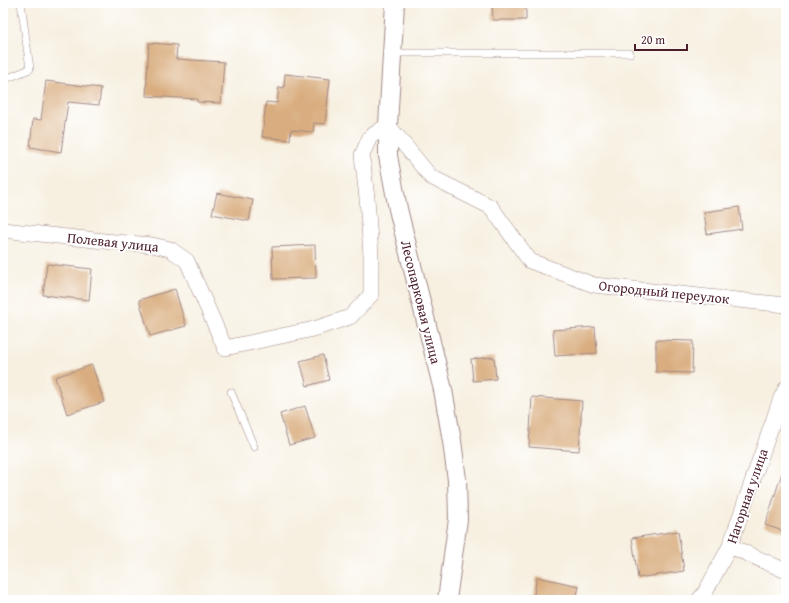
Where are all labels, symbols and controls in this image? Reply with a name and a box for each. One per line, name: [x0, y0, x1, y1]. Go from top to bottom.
scale bar: [635, 26, 687, 52]
text: 20 m: [641, 31, 665, 48]
street label: Полевая улица: [66, 227, 160, 257]
street label: Лесопарковая улица: [396, 238, 446, 366]
street label: Огородный переулок: [598, 275, 731, 309]
street label: Нагорная улица: [721, 445, 773, 546]

